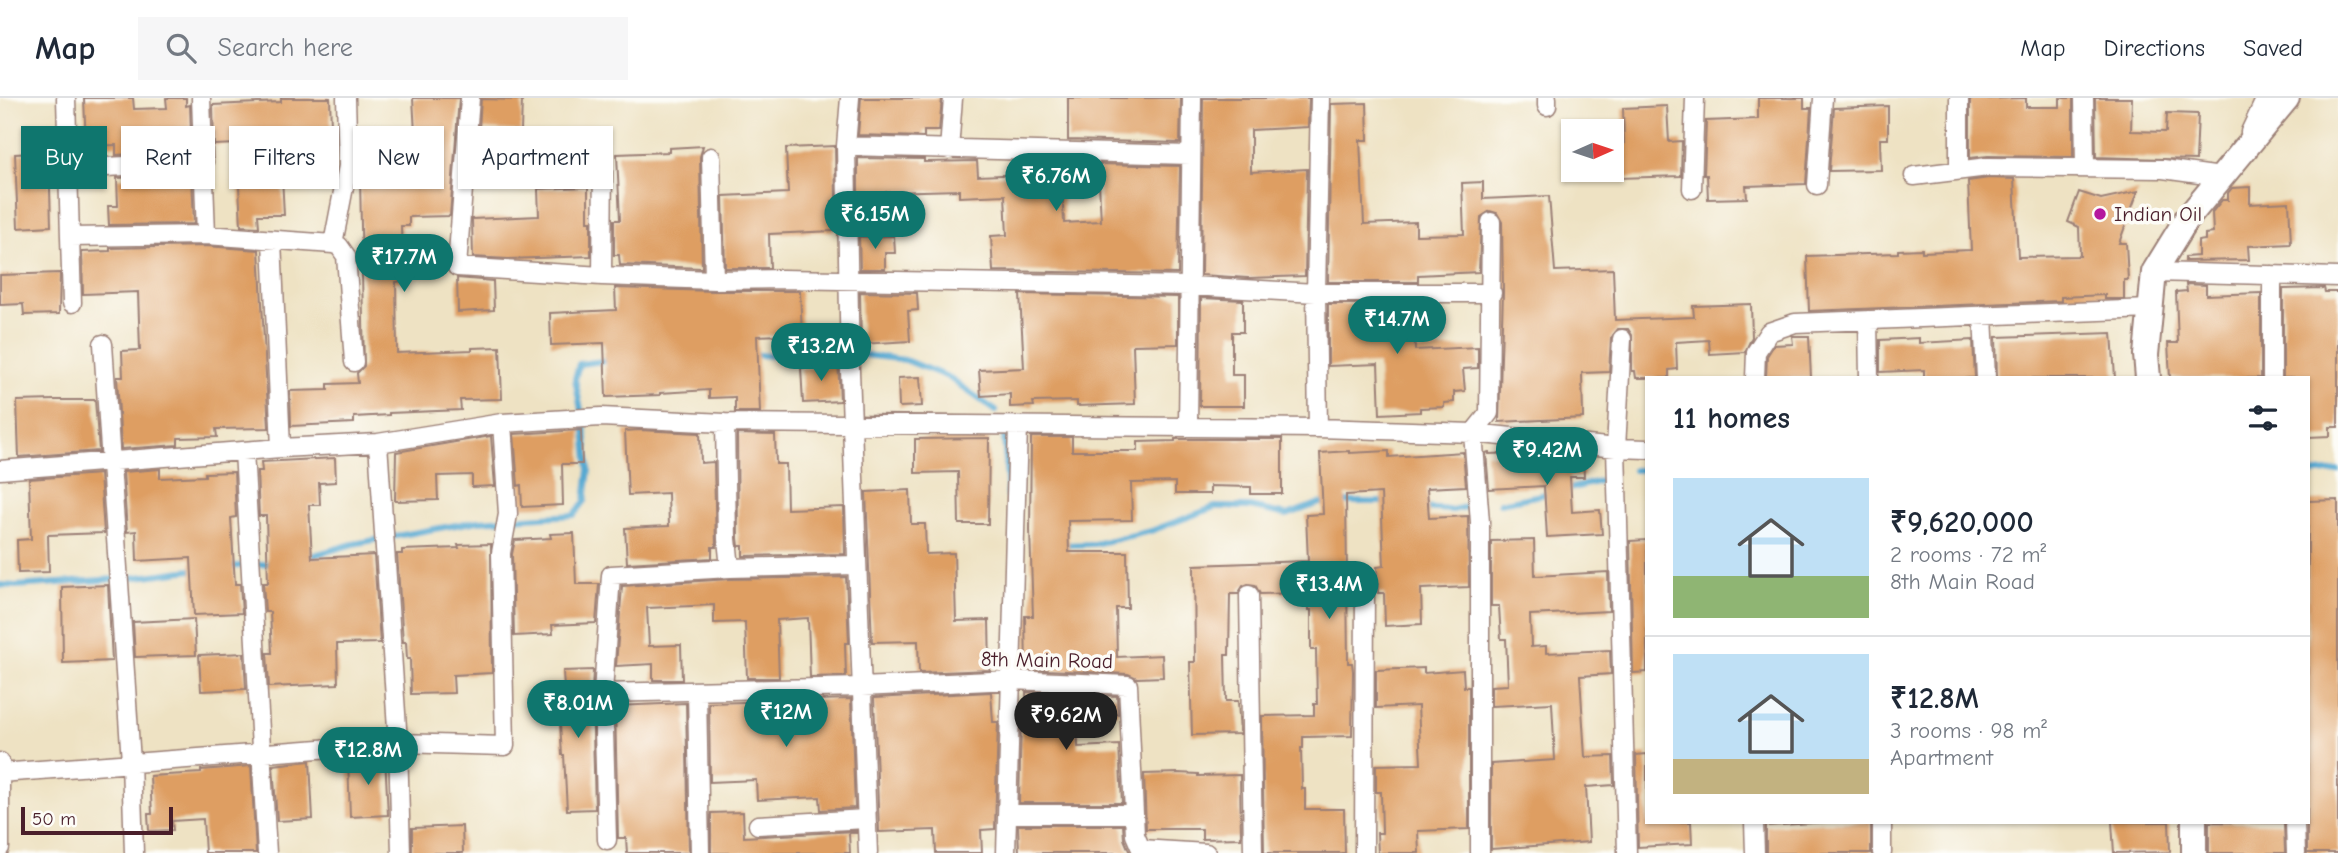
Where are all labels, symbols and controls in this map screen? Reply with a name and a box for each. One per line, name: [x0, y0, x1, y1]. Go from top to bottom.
search box: [138, 17, 628, 80]
text: Map: [35, 29, 96, 67]
icon: search: [162, 29, 200, 67]
text: Search here: [218, 33, 353, 63]
text: Map: [2020, 34, 2066, 62]
text: Directions: [2104, 34, 2205, 62]
text: Saved: [2243, 34, 2303, 62]
north arrow: [1561, 119, 1624, 182]
map controls: [1561, 119, 1624, 182]
chip: Buy: [21, 126, 107, 189]
chip: Rent: [121, 126, 215, 189]
chip: Filters: [229, 126, 339, 189]
chip: New: [353, 126, 444, 189]
chip: Apartment: [458, 126, 613, 189]
pin: ₹6.76M: [999, 153, 1113, 213]
text: ₹6.76M: [1021, 162, 1091, 189]
pin: ₹6.15M: [818, 192, 932, 251]
text: ₹6.15M: [840, 200, 910, 227]
place label: Indian Oil: [2114, 202, 2202, 226]
marker: Indian Oil: [2092, 206, 2108, 222]
pin: ₹17.7M: [347, 234, 461, 294]
text: ₹17.7M: [371, 243, 437, 270]
pin: ₹14.7M: [1340, 296, 1454, 356]
text: ₹14.7M: [1364, 305, 1430, 332]
pin: ₹13.2M: [764, 324, 878, 383]
text: ₹13.2M: [787, 332, 855, 359]
icon: filters: [2244, 399, 2282, 437]
text: 11 homes: [1673, 401, 1790, 436]
pin: ₹9.42M: [1490, 428, 1604, 487]
text: ₹9.42M: [1512, 436, 1582, 463]
text: ₹9,620,000: [1890, 505, 2034, 540]
icon: home: [1729, 506, 1813, 590]
text: 2 rooms · 72 m²: [1890, 541, 2046, 568]
pin: ₹13.4M: [1272, 561, 1386, 621]
text: 8th Main Road: [1890, 568, 2035, 595]
text: ₹13.4M: [1295, 570, 1363, 597]
street label: 8th Main Road: [981, 647, 1113, 673]
pin: ₹8.01M: [521, 680, 635, 740]
text: ₹12.8M: [1890, 681, 1979, 716]
icon: home: [1729, 682, 1813, 766]
text: ₹8.01M: [543, 689, 613, 716]
pin: ₹12M: [745, 690, 827, 749]
pin: ₹9.62M: [1009, 692, 1123, 752]
text: ₹12M: [760, 698, 812, 725]
text: ₹9.62M: [1030, 701, 1102, 728]
text: 3 rooms · 98 m²: [1890, 717, 2047, 744]
pin: ₹12.8M: [311, 728, 425, 787]
text: ₹12.8M: [334, 736, 402, 763]
text: Apartment: [1890, 744, 1993, 771]
scale bar: [21, 804, 173, 836]
text: 50 m: [32, 808, 76, 830]

